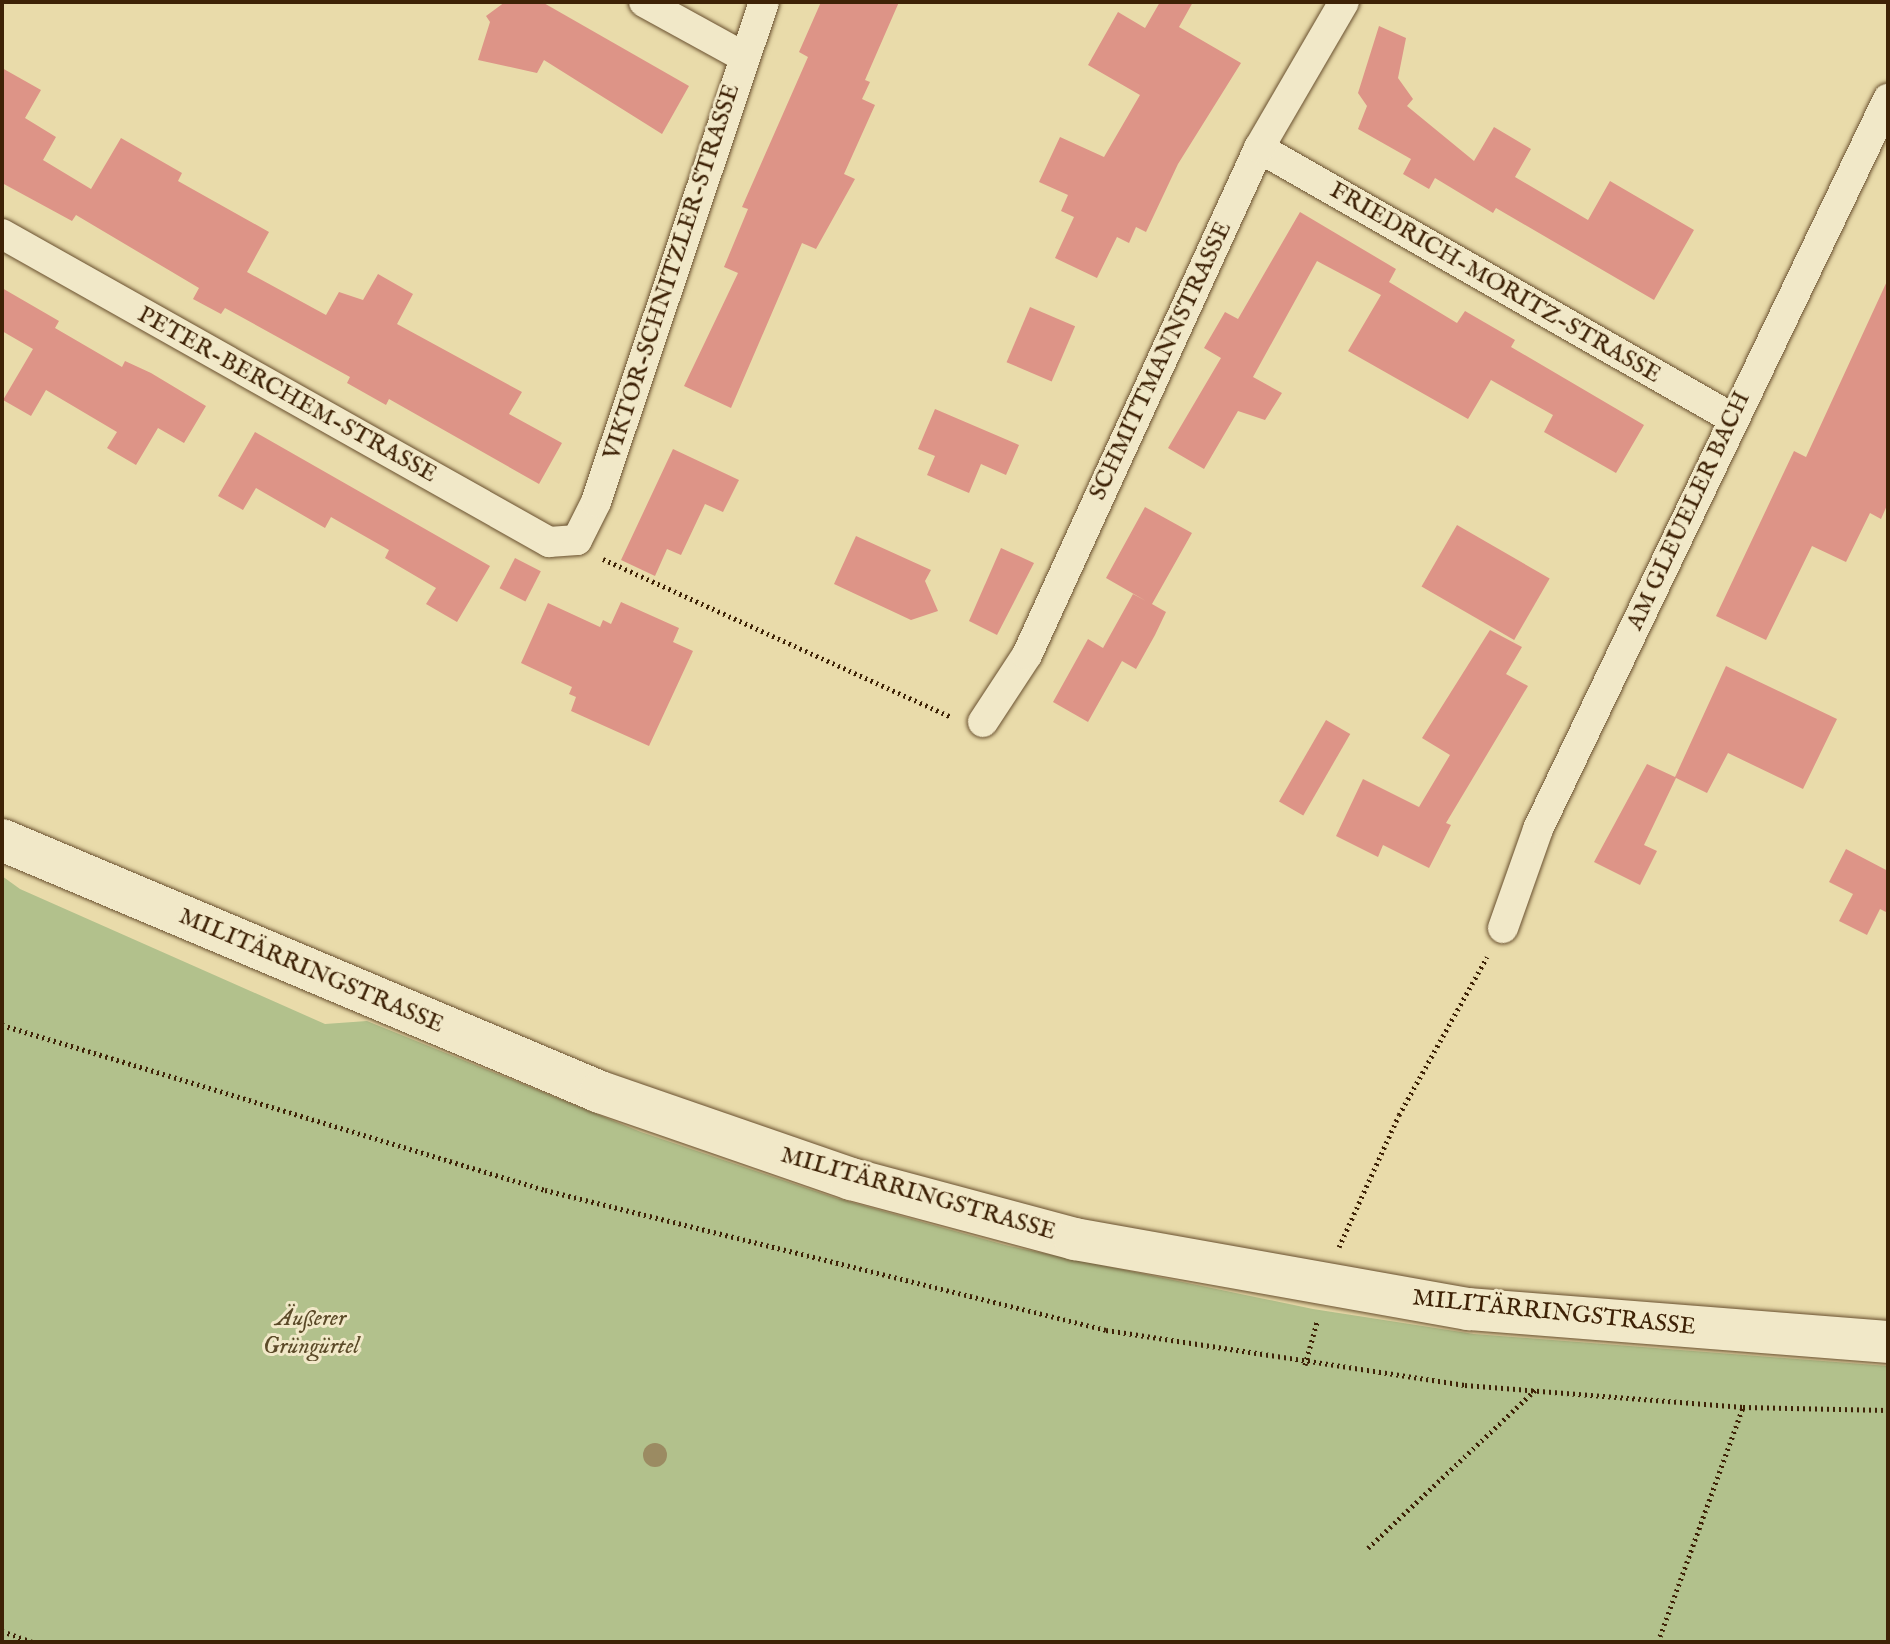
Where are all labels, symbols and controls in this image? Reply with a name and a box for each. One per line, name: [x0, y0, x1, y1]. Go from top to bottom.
street label: VIKTOR-SCHNITZLER-STRASSE: [598, 80, 746, 464]
street label: FRIEDRICH-MORITZ-STRASSE: [1324, 176, 1666, 390]
street label: SCHMITTMANNSTRASSE: [1084, 217, 1238, 505]
street label: PETER-BERCHEM-STRASSE: [132, 301, 442, 489]
street label: AM GLEUELER BACH: [1621, 387, 1757, 635]
street label: MILITÄRRINGSTRASSE: [174, 902, 448, 1040]
street label: MILITÄRRINGSTRASSE: [777, 1141, 1059, 1247]
street label: MILITÄRRINGSTRASSE: [1411, 1284, 1697, 1342]
park label: Äußerer Grüngürtel: [263, 1305, 359, 1361]

